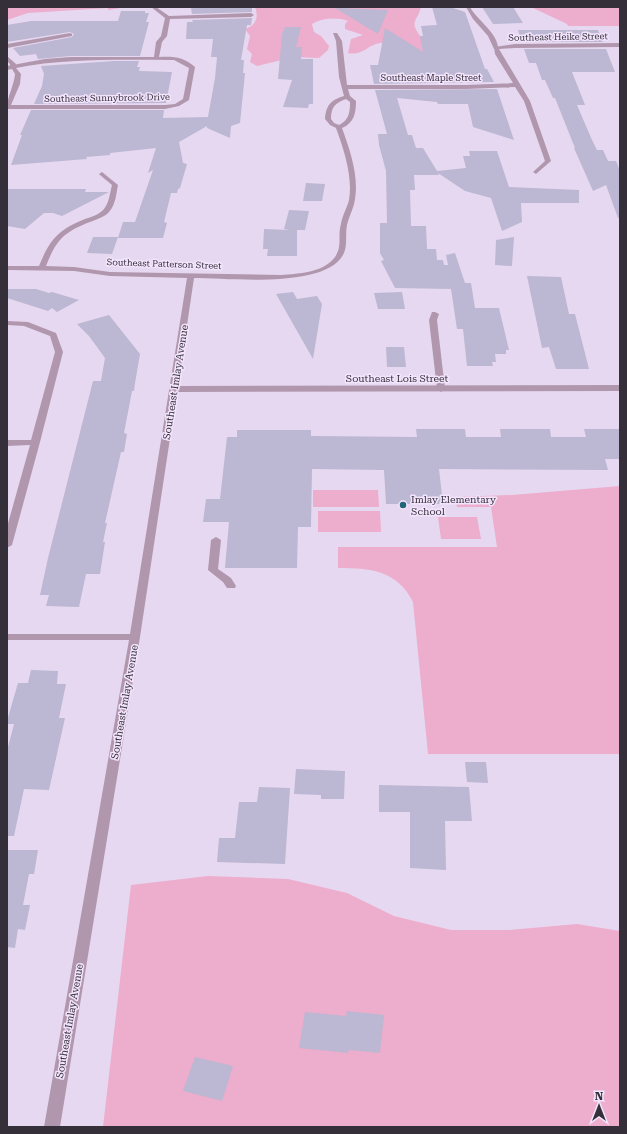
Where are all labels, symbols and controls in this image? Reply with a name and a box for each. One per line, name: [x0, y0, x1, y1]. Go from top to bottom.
street label: Southeast Heike Street: [508, 31, 608, 43]
street label: Southeast Maple Street: [381, 73, 482, 83]
street label: Southeast Sunnybrook Drive: [44, 92, 170, 104]
street label: Southeast Patterson Street: [106, 257, 222, 271]
street label: Southeast Imlay Avenue: [161, 323, 190, 440]
street label: Southeast Lois Street: [346, 373, 448, 384]
place label: Imlay Elementary School: [411, 494, 496, 517]
marker: Imlay Elementary School: [398, 500, 408, 510]
street label: Southeast Imlay Avenue: [109, 643, 140, 760]
street label: Southeast Imlay Avenue: [54, 962, 85, 1079]
north arrow: [579, 1086, 619, 1126]
text: N: [595, 1090, 604, 1103]

